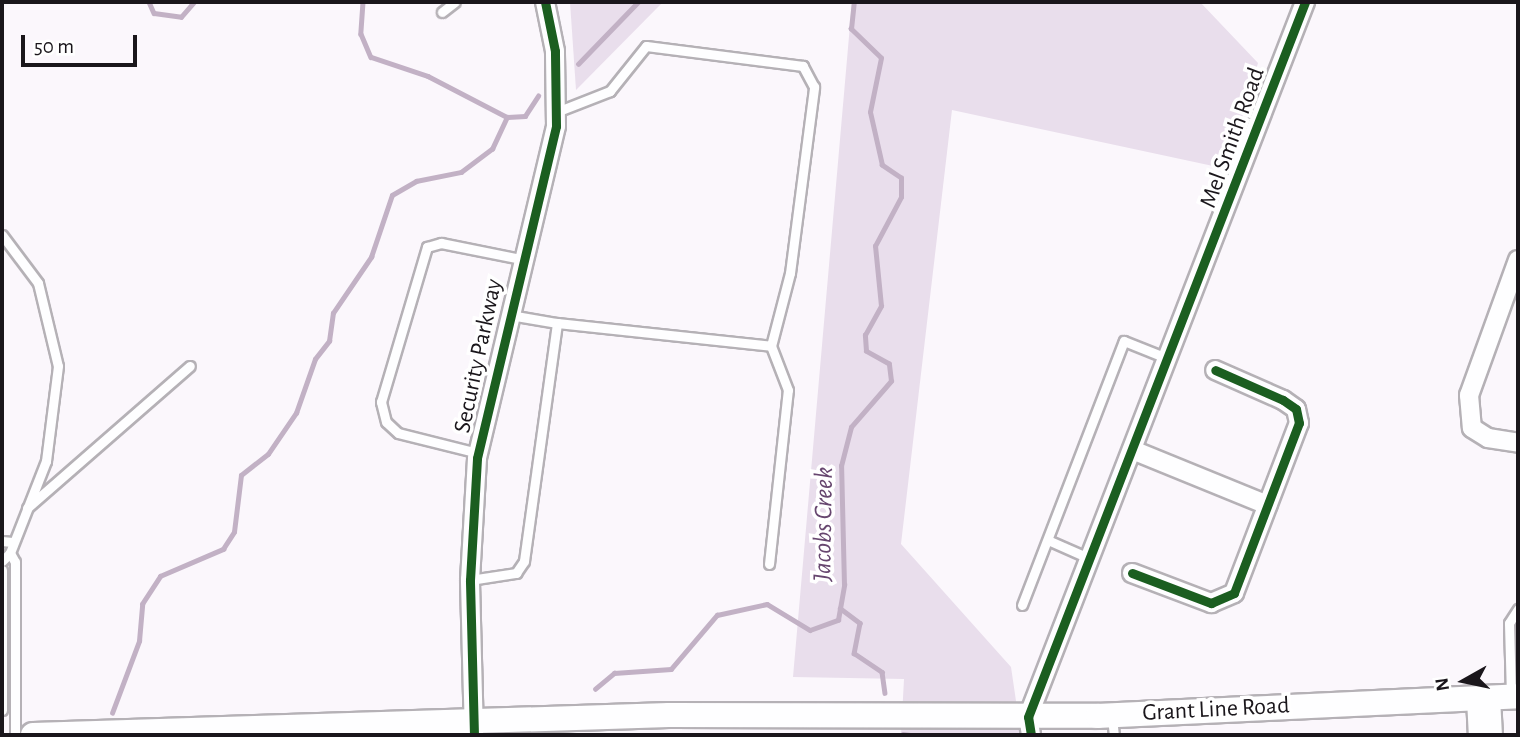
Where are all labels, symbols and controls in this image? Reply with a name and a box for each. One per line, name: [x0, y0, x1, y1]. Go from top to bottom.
scale bar: [24, 21, 140, 65]
text: 50 m: [34, 36, 74, 57]
street label: Mel Smith Road: [1194, 64, 1272, 212]
street label: Security Parkway: [449, 276, 509, 436]
water label: Jacobs Creek: [807, 467, 841, 581]
north arrow: [1429, 646, 1499, 716]
text: N: [1432, 676, 1453, 692]
street label: Grant Line Road: [1142, 692, 1290, 728]

